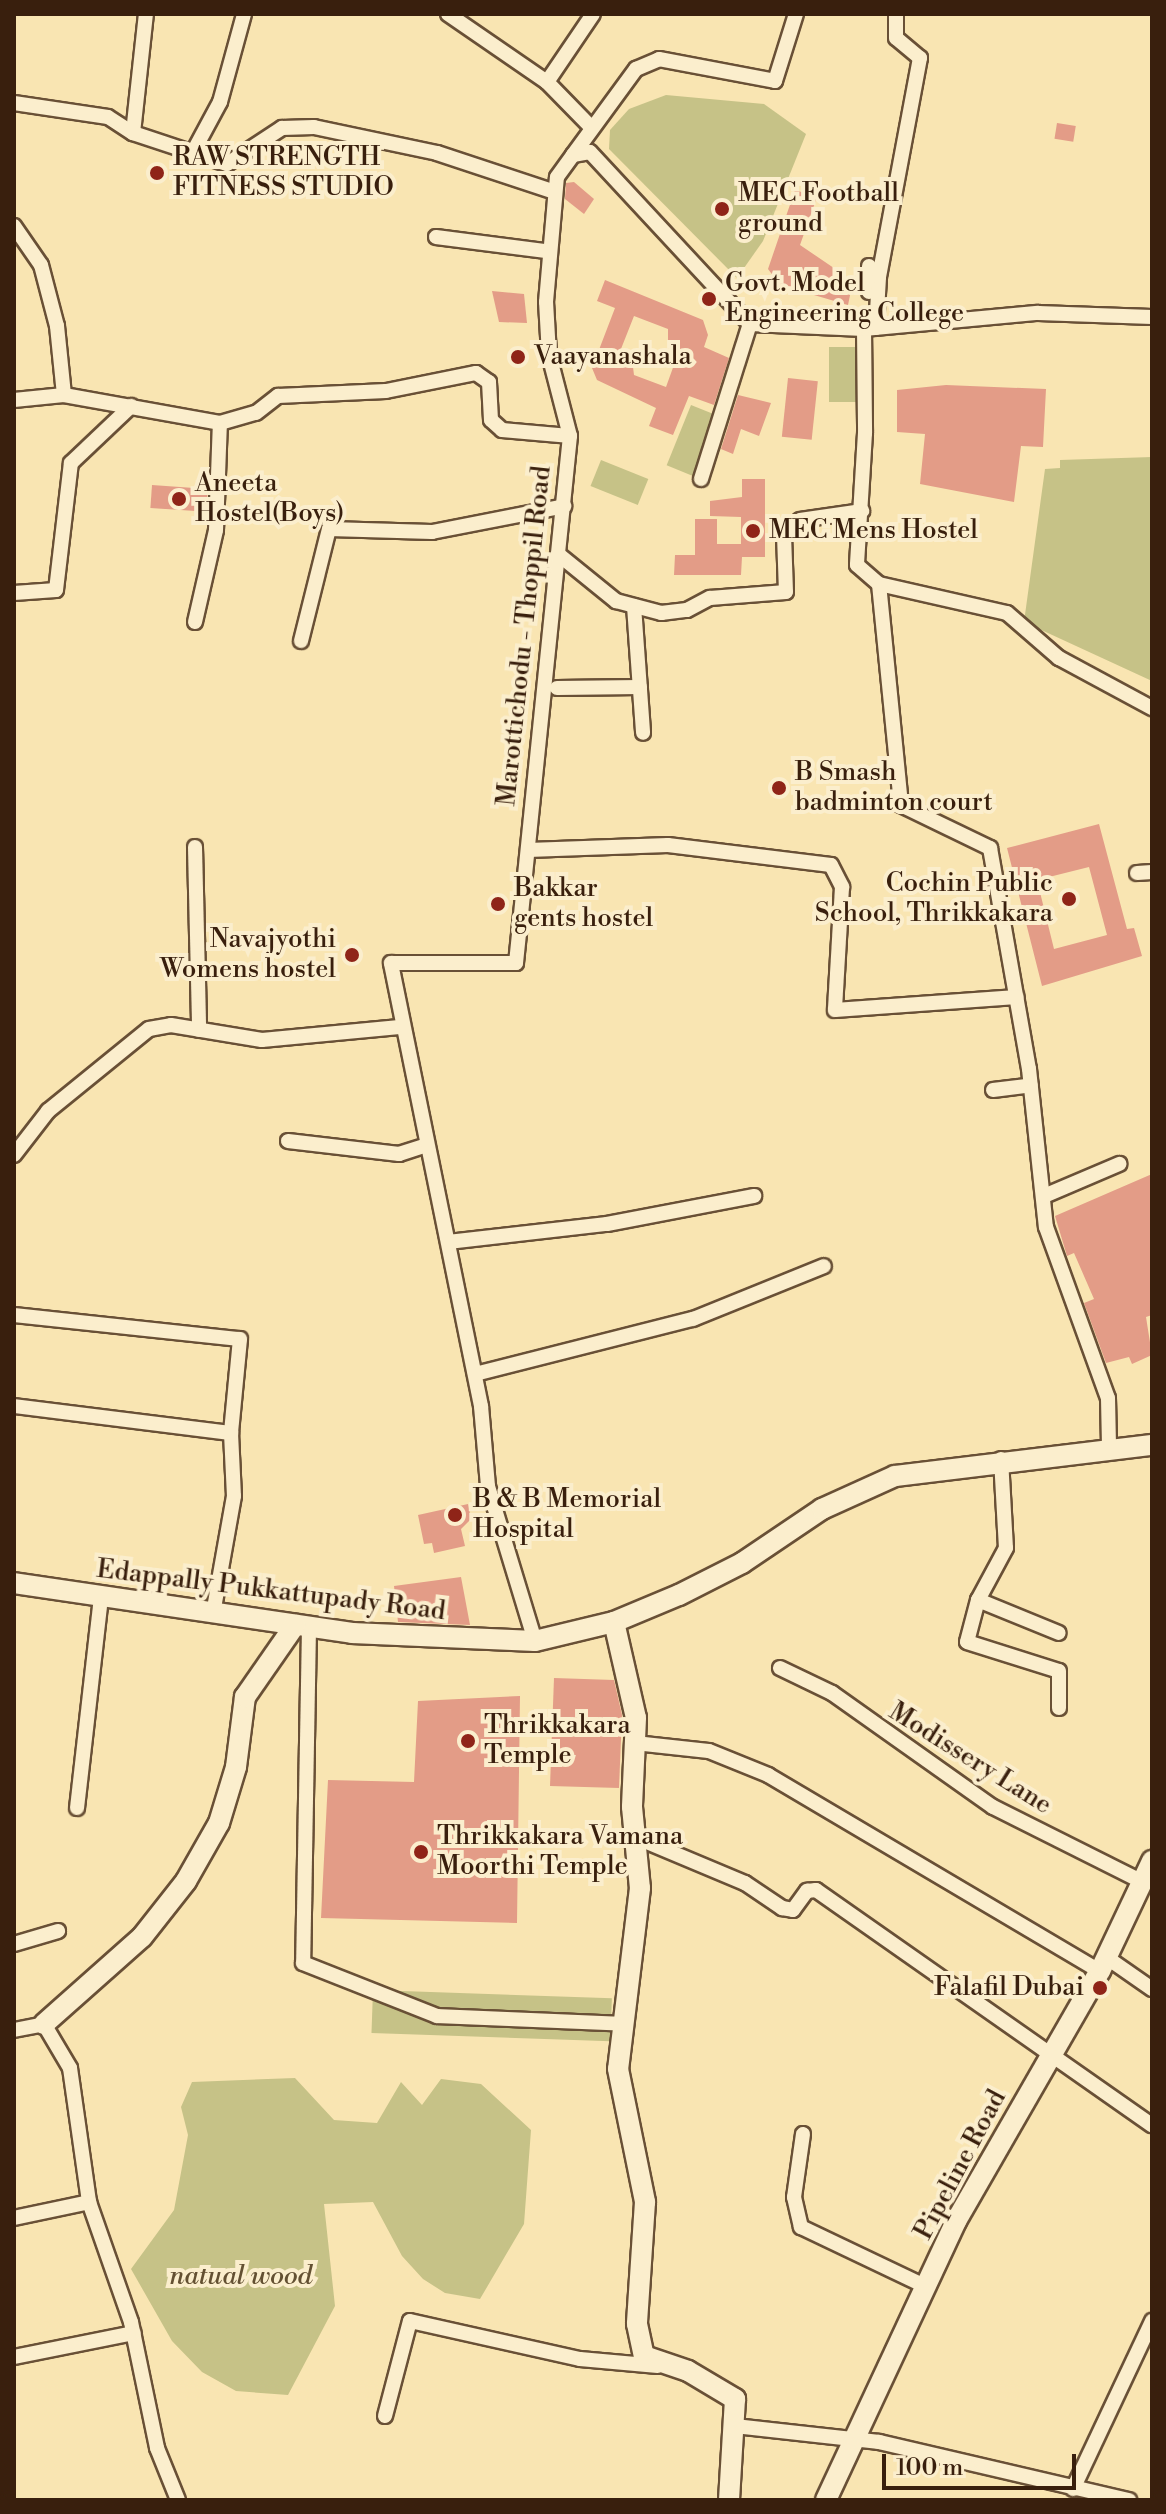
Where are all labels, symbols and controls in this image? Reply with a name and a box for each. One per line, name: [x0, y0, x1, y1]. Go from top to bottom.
place label: RAW STRENGTH FITNESS STUDIO: [173, 142, 394, 204]
marker: RAW STRENGTH FITNESS STUDIO: [148, 164, 166, 182]
place label: MEC Football ground: [738, 178, 899, 240]
marker: MEC Football ground: [713, 200, 731, 218]
place label: Govt. Model Engineering College: [725, 268, 964, 330]
marker: Govt. Model Engineering College: [700, 290, 718, 308]
place label: Vaayanashala: [534, 341, 692, 373]
marker: Vaayanashala: [509, 348, 527, 366]
street label: Marottichodu - Thoppil Road: [492, 464, 558, 808]
place label: Aneeta Hostel(Boys): [195, 468, 344, 530]
marker: Aneeta Hostel(Boys): [170, 490, 188, 508]
place label: MEC Mens Hostel: [769, 515, 978, 547]
marker: MEC Mens Hostel: [744, 522, 762, 540]
place label: B Smash badminton court: [795, 757, 993, 818]
marker: B Smash badminton court: [770, 779, 788, 797]
place label: Cochin Public School, Thrikkakara: [815, 868, 1053, 930]
place label: Bakkar gents hostel: [514, 873, 653, 934]
marker: Cochin Public School, Thrikkakara: [1060, 890, 1078, 908]
marker: Bakkar gents hostel: [489, 895, 507, 913]
place label: Navajyothi Womens hostel: [160, 924, 336, 986]
marker: Navajyothi Womens hostel: [343, 946, 361, 964]
place label: B & B Memorial Hospital: [473, 1484, 661, 1546]
marker: B & B Memorial Hospital: [444, 1504, 466, 1526]
street label: Edappally Pukkattupady Road: [95, 1554, 447, 1628]
street label: Modissery Lane: [883, 1696, 1057, 1822]
place label: Thrikkakara Temple: [484, 1710, 631, 1772]
marker: Thrikkakara Temple: [459, 1732, 477, 1750]
place label: Thrikkakara Vamana Moorthi Temple: [437, 1821, 683, 1882]
marker: Thrikkakara Vamana Moorthi Temple: [412, 1843, 430, 1861]
place label: Falafil Dubai: [934, 1972, 1084, 2004]
marker: Falafil Dubai: [1091, 1979, 1109, 1997]
street label: Pipeline Road: [908, 2085, 1014, 2245]
park label: natual wood: [170, 2261, 312, 2293]
scale bar: [886, 2438, 1080, 2488]
text: 100 m: [896, 2453, 963, 2483]

